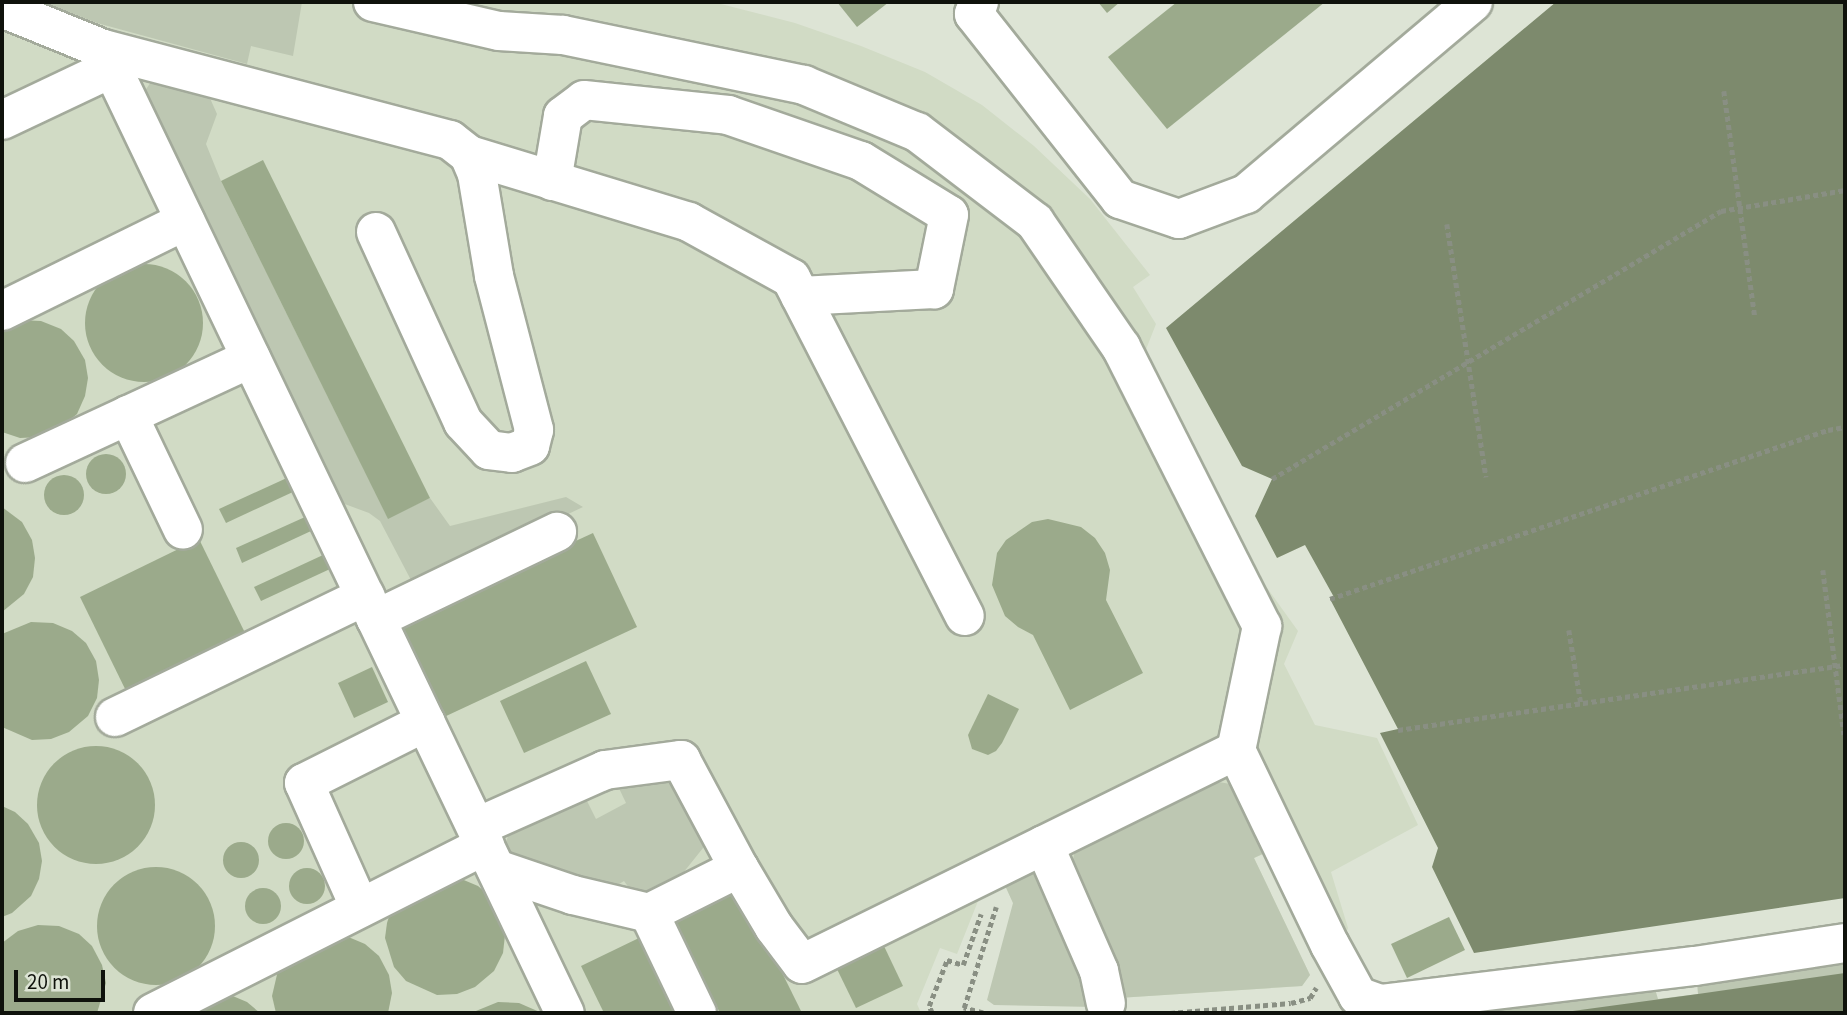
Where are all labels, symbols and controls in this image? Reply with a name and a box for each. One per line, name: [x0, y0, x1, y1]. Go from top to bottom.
scale bar: [18, 956, 108, 1000]
text: 20 m: [27, 967, 69, 997]

